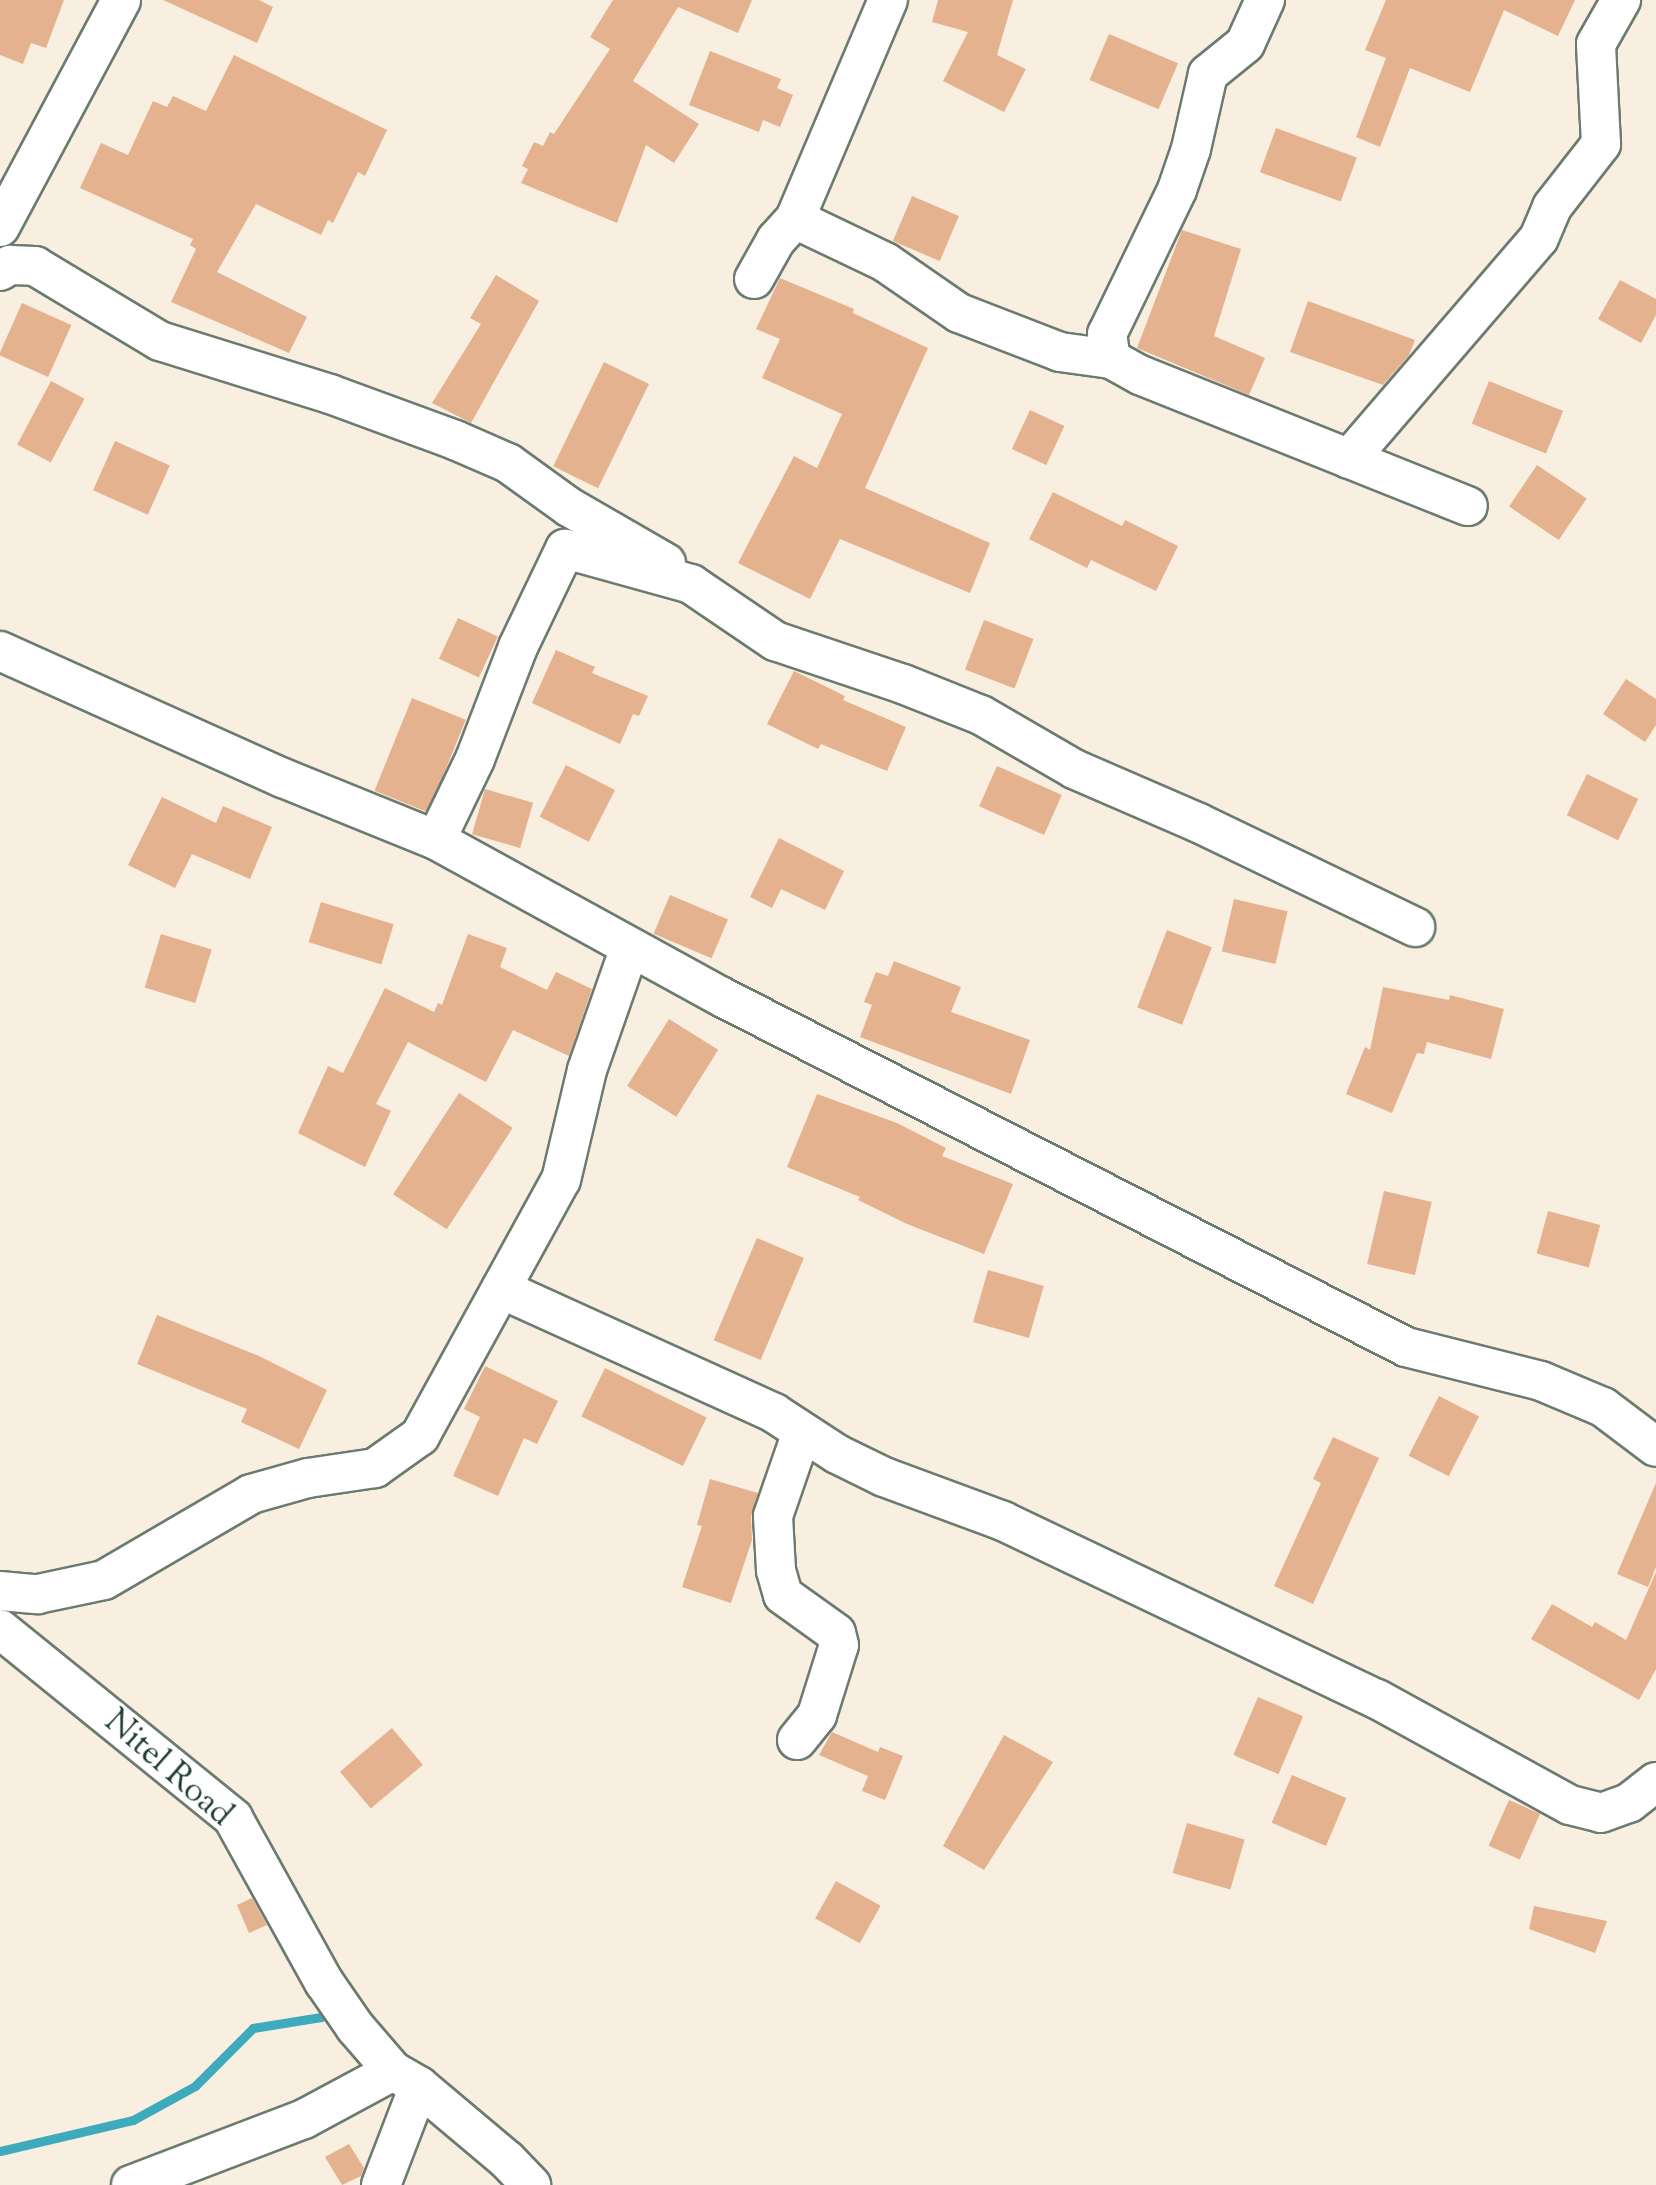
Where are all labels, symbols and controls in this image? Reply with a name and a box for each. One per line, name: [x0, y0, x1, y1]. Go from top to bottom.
street label: Nitel Road: [95, 1702, 241, 1836]

